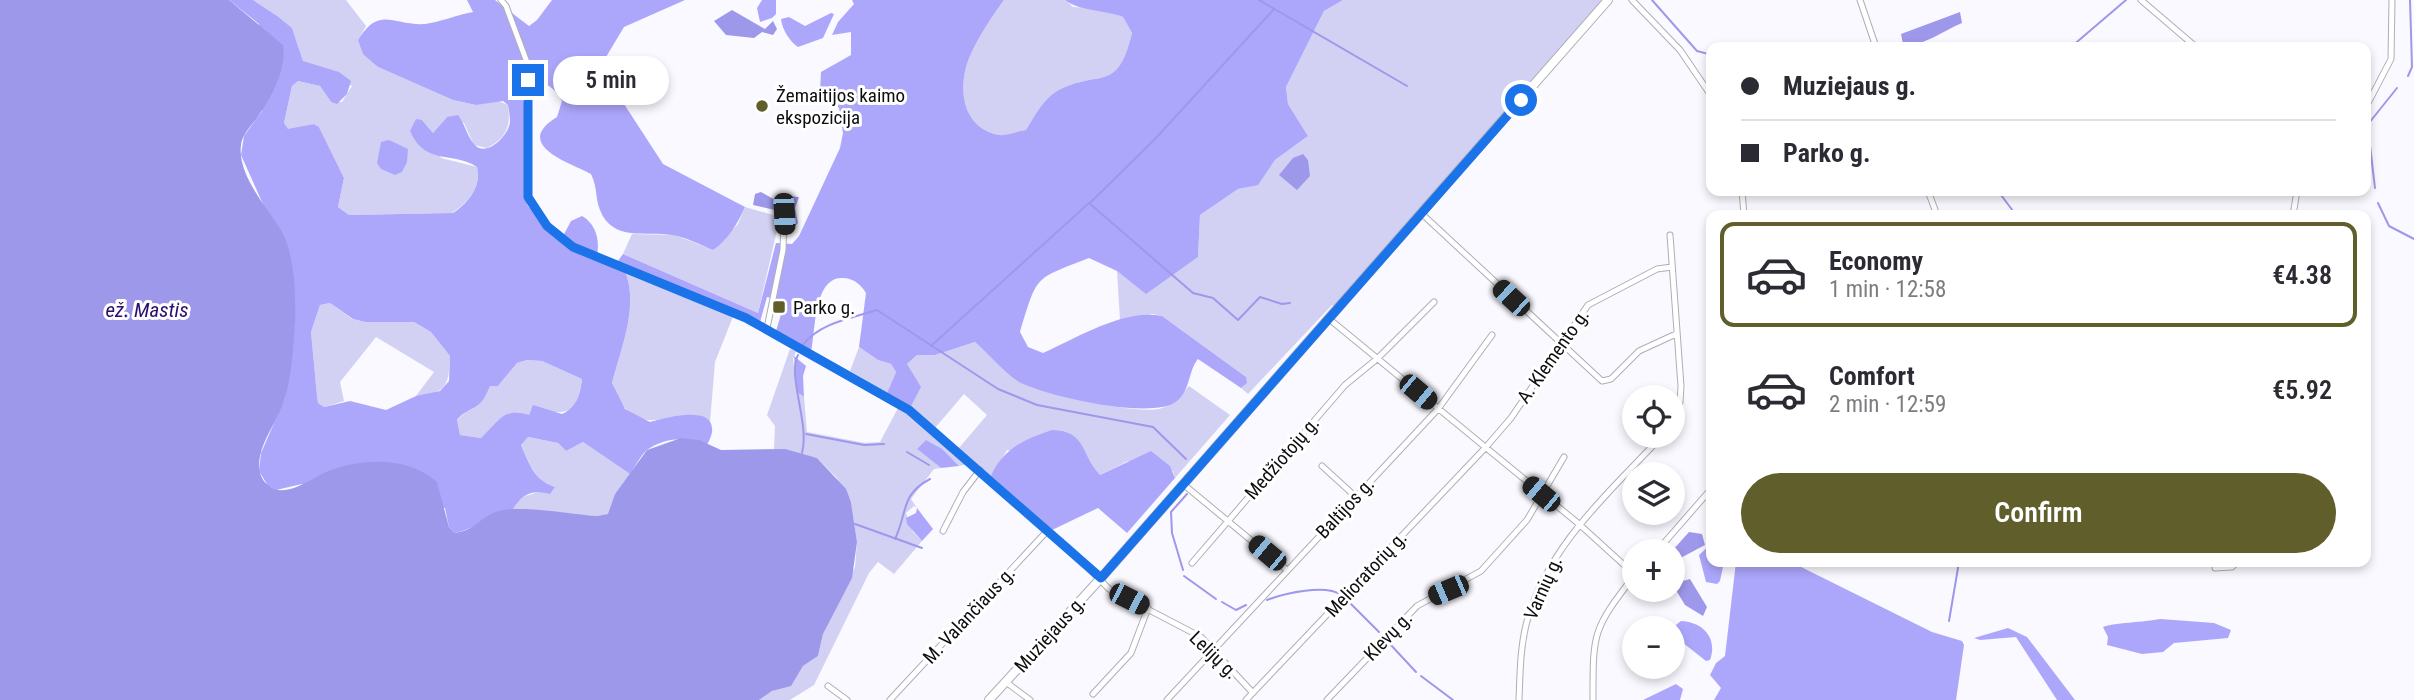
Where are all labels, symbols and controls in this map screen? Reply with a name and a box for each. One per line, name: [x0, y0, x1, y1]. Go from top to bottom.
callout: 5 min: [552, 56, 668, 104]
route end: [512, 64, 544, 96]
text: 5 min: [586, 67, 636, 94]
text: Muziejaus g.: [1783, 71, 1916, 101]
place label: Žemaitijos kaimo ekspozicija: [776, 84, 905, 129]
route start: [1505, 84, 1537, 116]
marker: Žemaitijos kaimo ekspozicija: [754, 98, 770, 114]
text: Parko g.: [1783, 138, 1871, 168]
car: [773, 192, 796, 236]
icon: car: [1745, 243, 1808, 306]
text: Economy: [1829, 246, 1923, 276]
text: €4.38: [2272, 260, 2332, 290]
car: [1489, 276, 1534, 320]
text: 1 min · 12:58: [1829, 276, 1946, 303]
place label: Parko g.: [793, 296, 855, 319]
water label: ež. Mastis: [105, 298, 189, 322]
marker: Parko g.: [771, 299, 787, 315]
street label: A. Klemento g.: [1512, 304, 1594, 408]
icon: car: [1745, 358, 1808, 421]
text: Comfort: [1829, 361, 1915, 391]
car: [1396, 370, 1441, 414]
text: €5.92: [2272, 375, 2332, 405]
map controls: [1622, 385, 1685, 679]
button: locate: [1622, 385, 1685, 448]
text: 2 min · 12:59: [1829, 391, 1946, 418]
street label: Medžiotojų g.: [1240, 412, 1324, 504]
button: layers: [1622, 462, 1685, 525]
car: [1519, 472, 1564, 516]
street label: Baltijos g.: [1311, 473, 1379, 543]
button: Confirm: [1741, 473, 2336, 553]
street label: Melioratorių g.: [1320, 526, 1412, 622]
car: [1245, 531, 1290, 575]
button: +: [1622, 539, 1685, 602]
street label: Varnių g.: [1519, 553, 1567, 623]
street label: M. Valančiaus g.: [918, 562, 1020, 668]
car: [1425, 572, 1472, 608]
car: [1106, 580, 1153, 618]
street label: Muziejaus g.: [1010, 591, 1090, 677]
street label: Klevų g.: [1359, 607, 1417, 665]
button: −: [1622, 616, 1685, 679]
street label: Lelijų g.: [1185, 626, 1243, 684]

